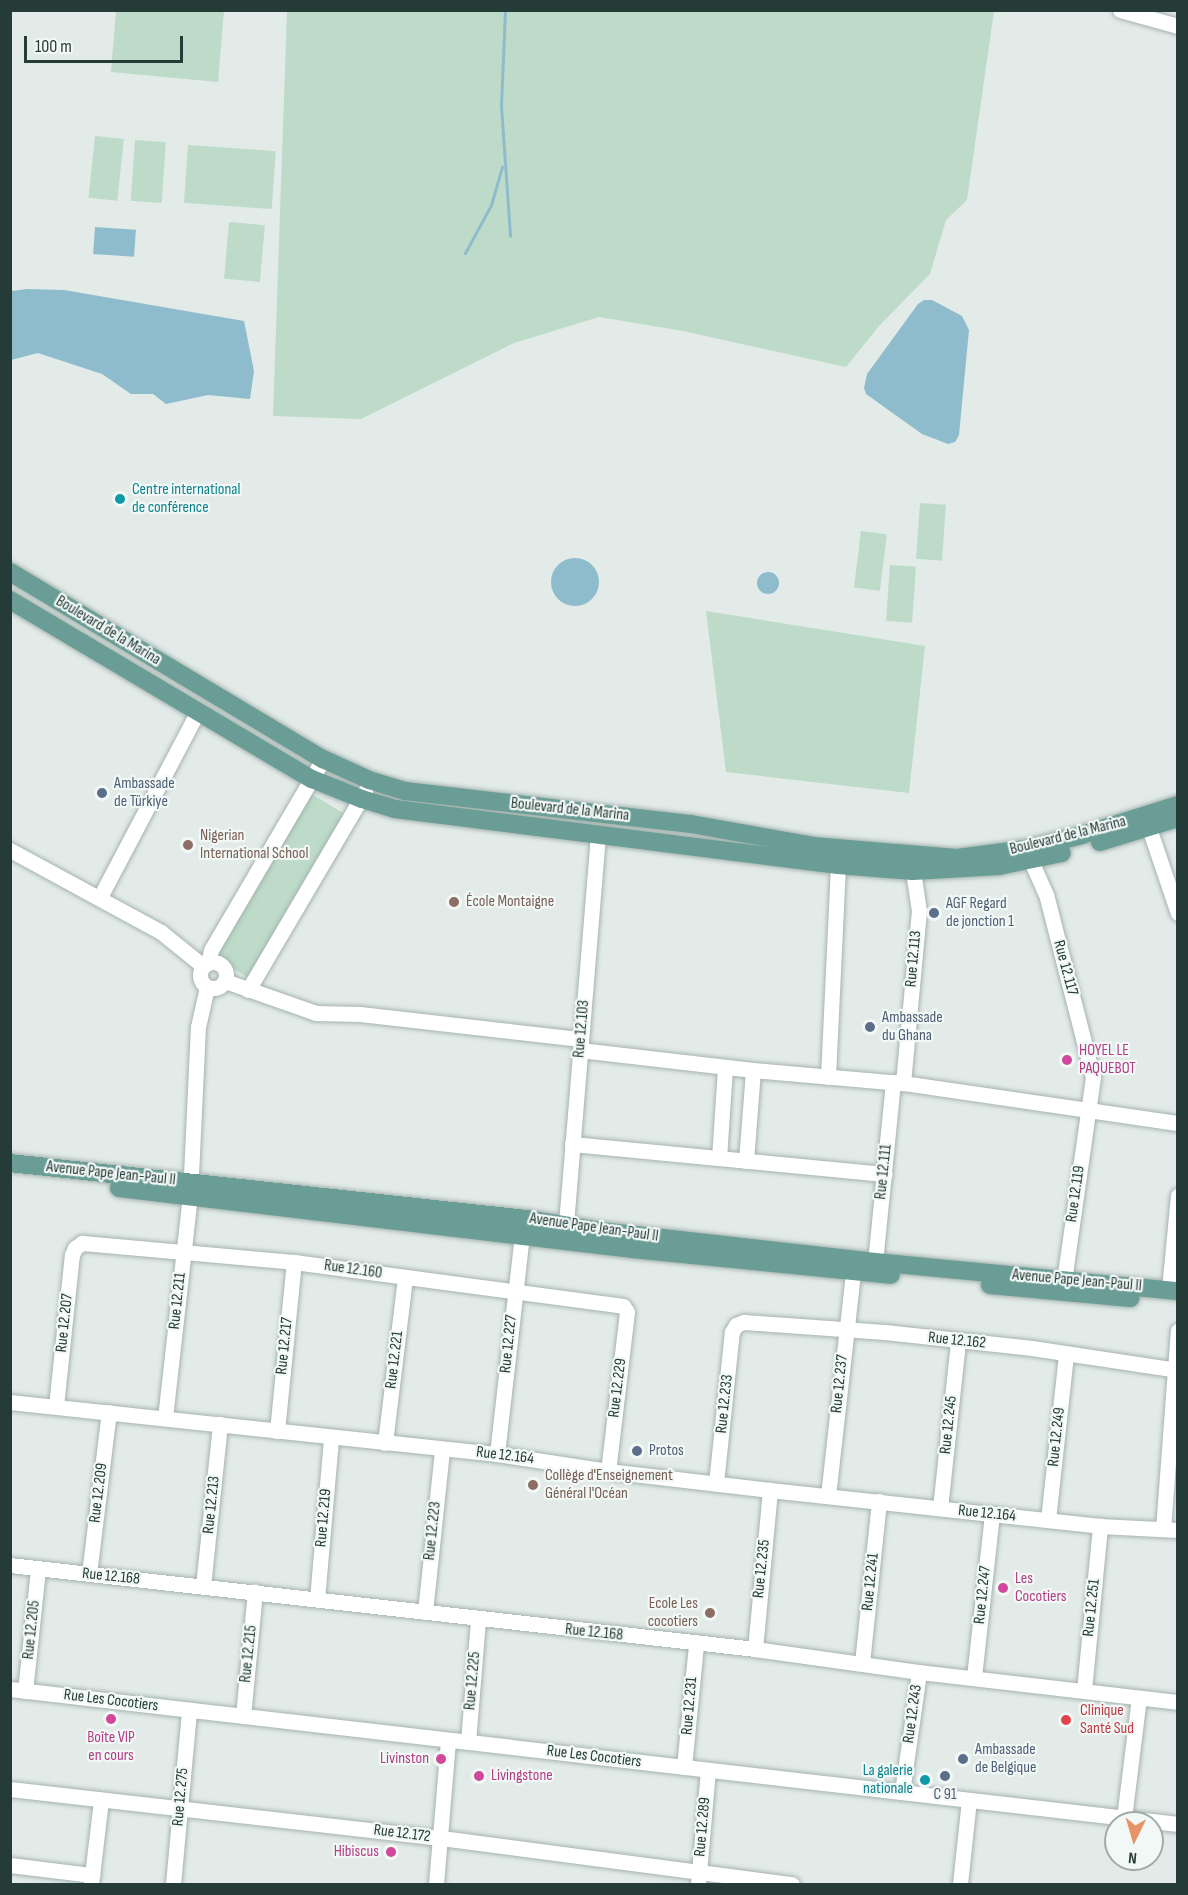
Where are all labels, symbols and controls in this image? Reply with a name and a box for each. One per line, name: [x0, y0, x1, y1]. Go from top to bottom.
scale bar: [27, 24, 186, 62]
text: 100 m: [35, 36, 72, 57]
place label: Centre international de conférence: [132, 480, 240, 518]
marker: Centre international de conférence: [113, 492, 127, 506]
street label: Boulevard de la Marina: [52, 592, 164, 670]
place label: Ambassade de Türkiye: [114, 774, 175, 812]
marker: Ambassade de Türkiye: [95, 786, 109, 800]
street label: Boulevard de la Marina: [510, 794, 630, 826]
street label: Boulevard de la Marina: [1008, 812, 1128, 860]
place label: Nigerian International School: [200, 826, 308, 864]
marker: Nigerian International School: [181, 838, 195, 852]
place label: École Montaigne: [466, 892, 554, 912]
place label: AGF Regard de jonction 1: [946, 894, 1014, 932]
marker: École Montaigne: [447, 895, 461, 909]
marker: AGF Regard de jonction 1: [927, 906, 941, 920]
street label: Rue 12.113: [902, 930, 926, 988]
street label: Rue 12.117: [1048, 938, 1082, 998]
street label: Rue 12.103: [570, 999, 594, 1059]
place label: Ambassade du Ghana: [882, 1008, 943, 1046]
marker: Ambassade du Ghana: [863, 1020, 877, 1034]
place label: HOYEL LE PAQUEBOT: [1079, 1041, 1136, 1079]
marker: HOYEL LE PAQUEBOT: [1060, 1053, 1074, 1067]
street label: Rue 12.111: [872, 1143, 896, 1201]
street label: Avenue Pape Jean-Paul II: [45, 1158, 177, 1190]
street label: Rue 12.119: [1063, 1165, 1089, 1223]
street label: Avenue Pape Jean-Paul II: [528, 1209, 660, 1247]
street label: Rue 12.160: [323, 1256, 383, 1284]
street label: Avenue Pape Jean-Paul II: [1011, 1266, 1143, 1296]
street label: Rue 12.211: [165, 1272, 191, 1330]
street label: Rue 12.207: [52, 1293, 78, 1353]
street label: Rue 12.227: [496, 1314, 522, 1374]
street label: Rue 12.217: [272, 1316, 298, 1376]
street label: Rue 12.162: [927, 1328, 987, 1354]
street label: Rue 12.221: [382, 1330, 408, 1390]
street label: Rue 12.237: [827, 1354, 853, 1414]
street label: Rue 12.229: [605, 1357, 631, 1419]
street label: Rue 12.233: [712, 1374, 738, 1434]
street label: Rue 12.245: [936, 1395, 962, 1455]
street label: Rue 12.249: [1044, 1407, 1070, 1467]
place label: Protos: [649, 1441, 684, 1461]
street label: Rue 12.164: [475, 1443, 535, 1469]
marker: Protos: [630, 1444, 644, 1458]
street label: Rue 12.209: [86, 1462, 112, 1524]
place label: Collège d'Enseignement Général l'Océan: [545, 1466, 673, 1504]
street label: Rue 12.213: [199, 1475, 225, 1535]
marker: Collège d'Enseignement Général l'Océan: [526, 1478, 540, 1492]
street label: Rue 12.219: [312, 1488, 336, 1548]
street label: Rue 12.223: [420, 1501, 446, 1561]
street label: Rue 12.164: [957, 1501, 1017, 1527]
street label: Rue 12.235: [749, 1539, 775, 1599]
street label: Rue 12.241: [858, 1552, 884, 1612]
street label: Rue 12.168: [81, 1564, 141, 1590]
street label: Rue 12.247: [970, 1565, 996, 1625]
place label: Les Cocotiers: [1015, 1569, 1067, 1607]
street label: Rue 12.251: [1079, 1578, 1105, 1638]
marker: Les Cocotiers: [996, 1581, 1010, 1595]
place label: Ecole Les cocotiers: [648, 1594, 698, 1632]
street label: Rue 12.205: [19, 1600, 45, 1660]
marker: Ecole Les cocotiers: [703, 1606, 717, 1620]
street label: Rue 12.168: [564, 1620, 624, 1646]
street label: Rue 12.215: [236, 1624, 262, 1684]
street label: Rue 12.225: [461, 1651, 485, 1711]
street label: Rue 12.231: [678, 1676, 702, 1736]
street label: Rue 12.243: [899, 1683, 927, 1745]
street label: Rue Les Cocotiers: [63, 1686, 159, 1716]
place label: Clinique Santé Sud: [1080, 1701, 1134, 1739]
marker: Clinique Santé Sud: [1057, 1711, 1075, 1729]
marker: Boîte VIP en cours: [104, 1712, 118, 1726]
place label: Boîte VIP en cours: [87, 1728, 135, 1766]
place label: Ambassade de Belgique: [975, 1740, 1036, 1778]
street label: Rue Les Cocotiers: [546, 1742, 642, 1772]
place label: Livinston: [380, 1749, 429, 1769]
marker: Livinston: [434, 1752, 448, 1766]
marker: Ambassade de Belgique: [956, 1752, 970, 1766]
place label: La galerie nationale: [863, 1761, 913, 1799]
place label: Livingstone: [491, 1766, 553, 1786]
street label: Rue 12.275: [169, 1767, 193, 1827]
marker: Livingstone: [472, 1769, 486, 1783]
marker: C 91: [938, 1769, 952, 1783]
marker: La galerie nationale: [918, 1773, 932, 1787]
place label: C 91: [934, 1785, 956, 1805]
street label: Rue 12.289: [691, 1796, 715, 1858]
north arrow: [1104, 1811, 1164, 1871]
street label: Rue 12.172: [372, 1821, 432, 1847]
place label: Hibiscus: [334, 1842, 379, 1862]
marker: Hibiscus: [384, 1845, 398, 1859]
text: N: [1127, 1848, 1138, 1867]

